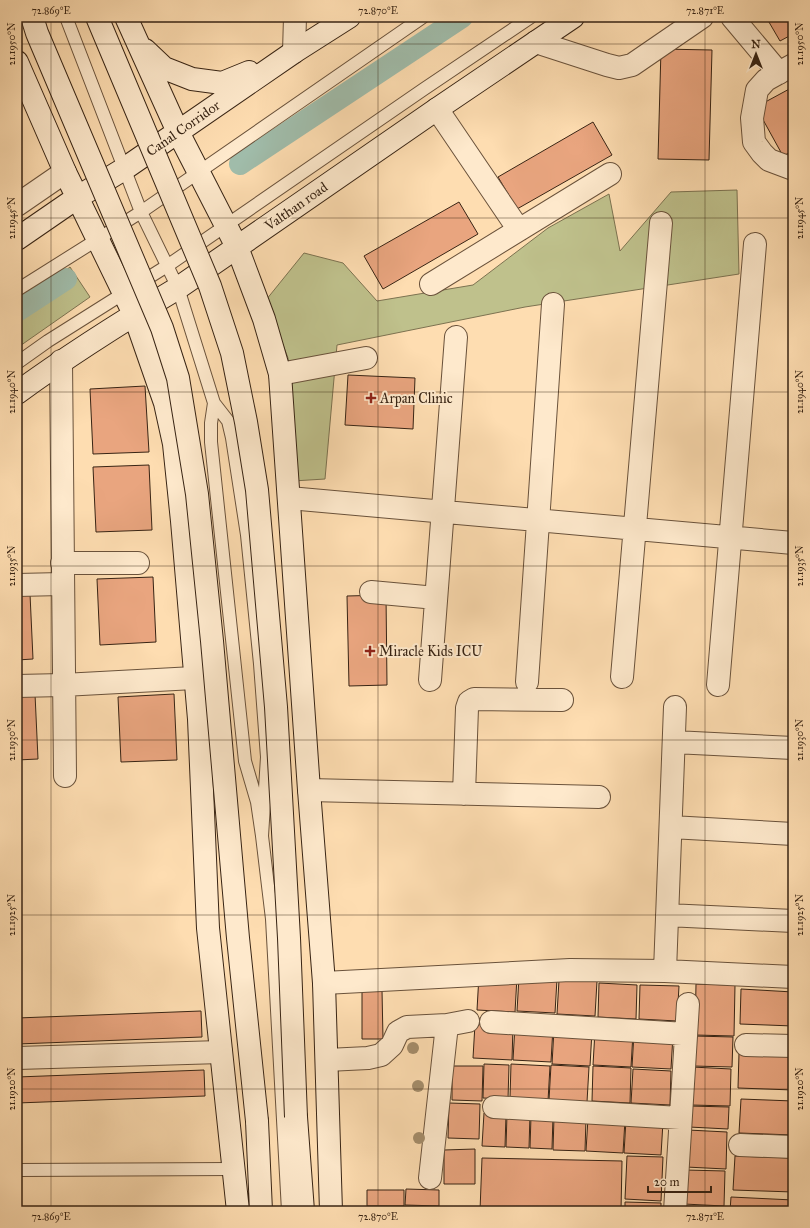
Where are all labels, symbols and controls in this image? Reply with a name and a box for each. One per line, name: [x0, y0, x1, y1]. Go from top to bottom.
text: 72.869°E: [31, 5, 71, 17]
text: 72.870°E: [358, 5, 398, 17]
text: 72.871°E: [686, 5, 724, 17]
text: 21.1950°N: [6, 22, 18, 65]
text: 21.1950°N: [794, 22, 806, 65]
north arrow: [736, 34, 776, 74]
text: N: [751, 38, 761, 51]
street label: Canal Corridor: [143, 96, 224, 160]
street label: Valthan road: [261, 179, 331, 235]
text: 21.1945°N: [6, 196, 18, 239]
text: 21.1945°N: [794, 196, 806, 239]
text: 21.1940°N: [6, 370, 18, 414]
text: 21.1940°N: [794, 370, 806, 414]
place label: Arpan Clinic: [379, 390, 453, 407]
marker: Arpan Clinic: [365, 392, 377, 404]
text: 21.1935°N: [6, 545, 18, 586]
text: 21.1935°N: [794, 545, 806, 586]
place label: Miracle Kids ICU: [379, 643, 483, 660]
marker: Miracle Kids ICU: [364, 645, 376, 657]
text: 21.1930°N: [6, 718, 18, 761]
text: 21.1930°N: [794, 718, 806, 761]
text: 21.1925°N: [6, 894, 18, 936]
text: 21.1925°N: [794, 894, 806, 936]
text: 21.1920°N: [6, 1067, 18, 1111]
text: 21.1920°N: [794, 1067, 806, 1111]
scale bar: [648, 1168, 711, 1194]
text: 20 m: [654, 1175, 680, 1189]
text: 72.869°E: [31, 1211, 71, 1223]
text: 72.870°E: [358, 1211, 398, 1223]
text: 72.871°E: [686, 1211, 724, 1223]

